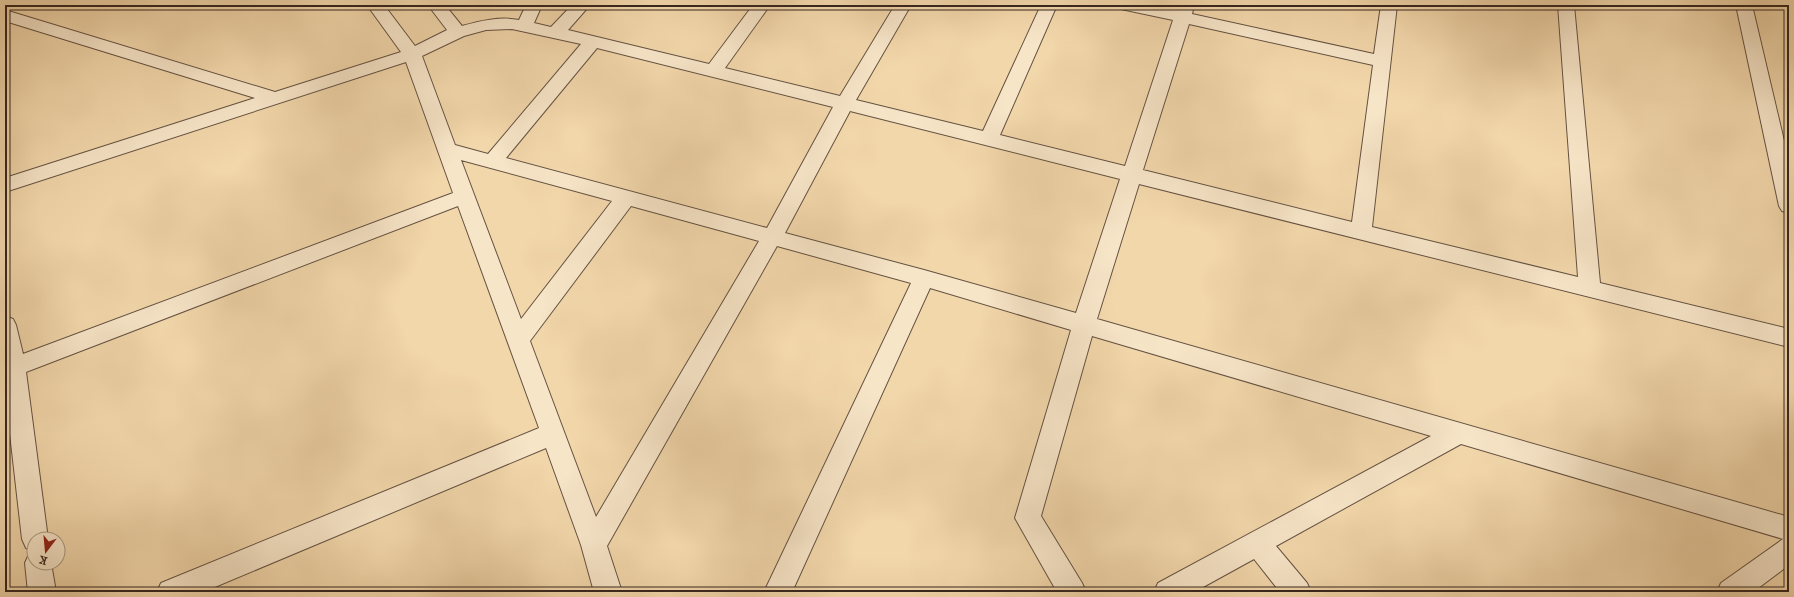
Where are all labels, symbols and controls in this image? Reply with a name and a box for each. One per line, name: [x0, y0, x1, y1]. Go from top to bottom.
north arrow: [26, 531, 66, 571]
text: K: [38, 552, 49, 567]

